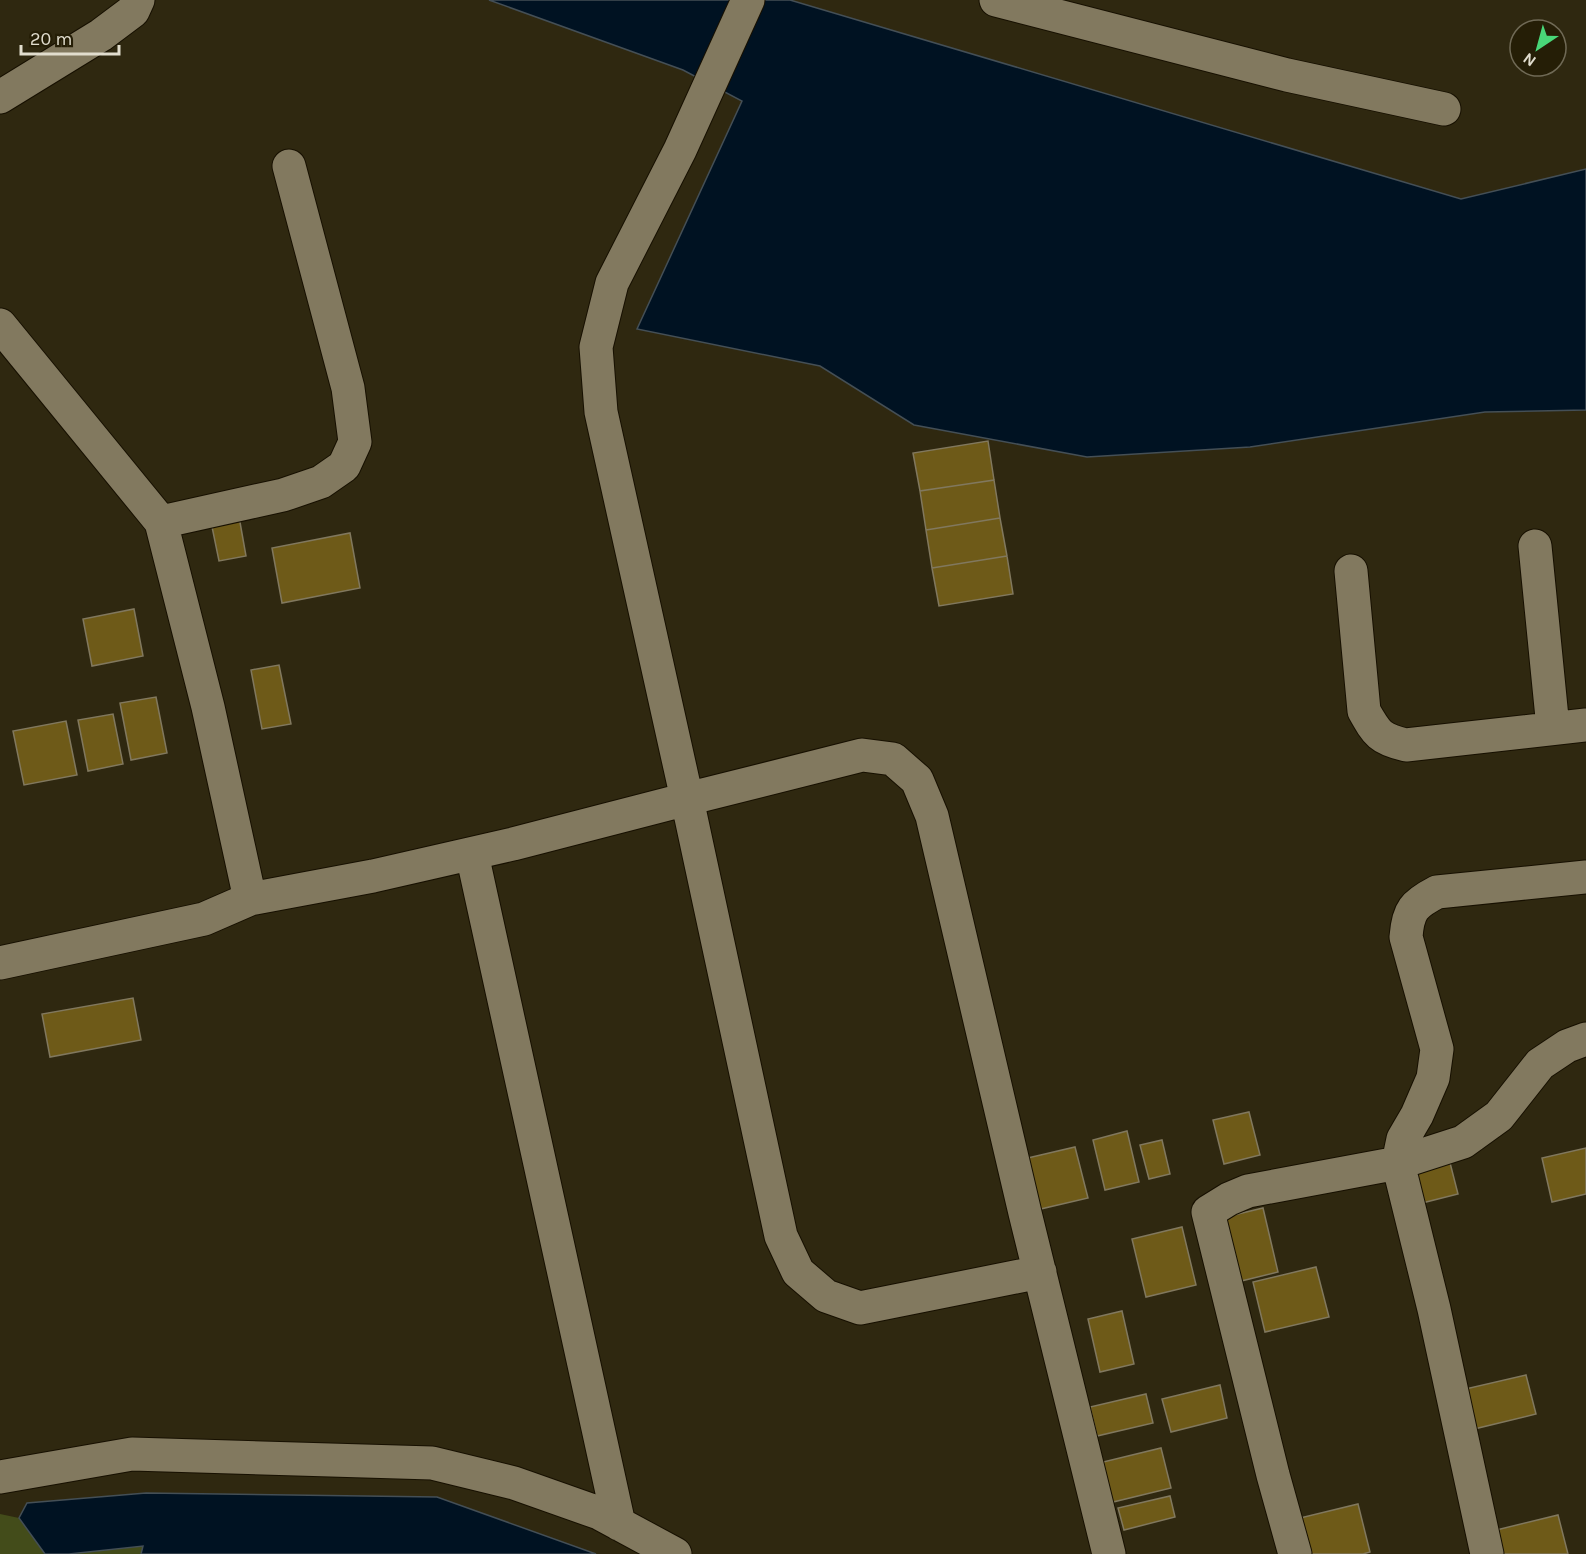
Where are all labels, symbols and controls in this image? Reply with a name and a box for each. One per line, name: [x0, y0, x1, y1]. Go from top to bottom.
scale bar: [21, 18, 118, 56]
north arrow: [1508, 18, 1568, 78]
text: 20 m: [30, 28, 72, 50]
text: N: [1519, 49, 1540, 71]

